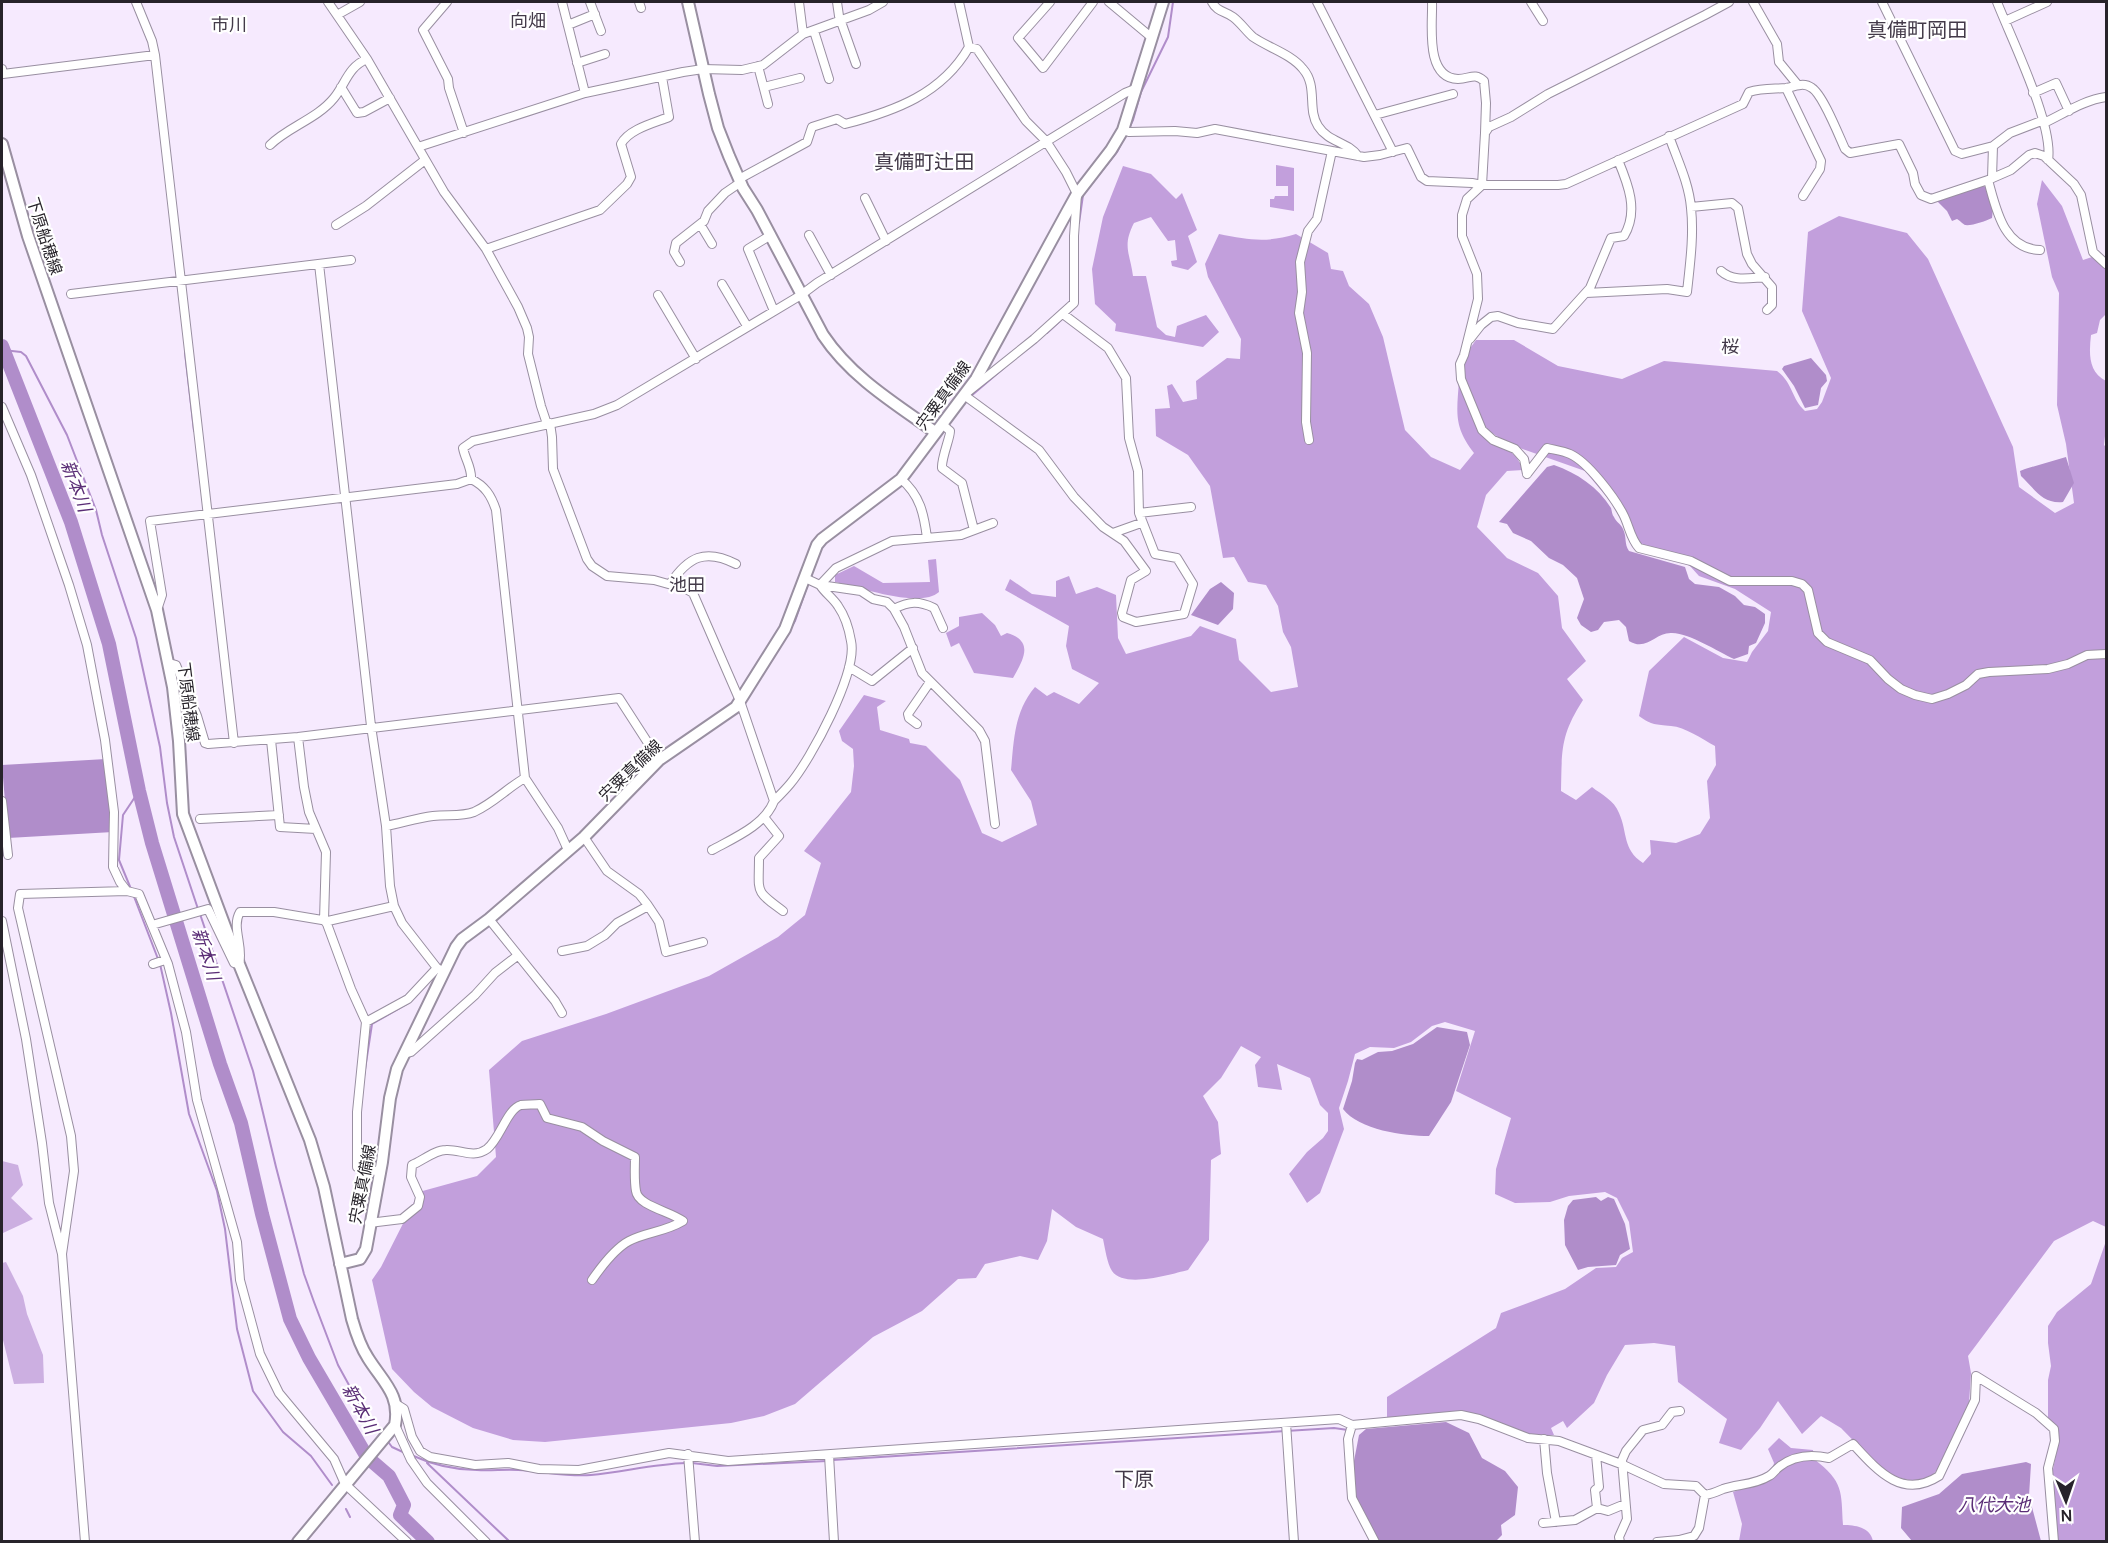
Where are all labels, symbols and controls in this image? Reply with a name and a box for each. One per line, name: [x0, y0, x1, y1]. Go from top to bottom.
district label: 向畑: [510, 8, 546, 32]
district label: 市川: [211, 12, 247, 36]
district label: 真備町岡田: [1867, 16, 1967, 43]
district label: 真備町辻田: [874, 148, 974, 175]
street label: 下原船穂線: [22, 195, 68, 277]
district label: 桜: [1721, 334, 1739, 358]
street label: 宍粟真備線: [911, 356, 975, 434]
water label: 新本川: [56, 456, 99, 517]
district label: 池田: [669, 572, 705, 596]
street label: 下原船穂線: [173, 661, 205, 743]
street label: 宍粟真備線: [594, 734, 666, 806]
water label: 新本川: [187, 924, 227, 985]
street label: 宍粟真備線: [344, 1143, 380, 1225]
water label: 新本川: [337, 1379, 385, 1440]
district label: 下原: [1114, 1465, 1154, 1492]
north arrow: [2036, 1471, 2096, 1531]
water label: 八代大池: [1958, 1492, 2032, 1516]
text: N: [2060, 1505, 2073, 1527]

